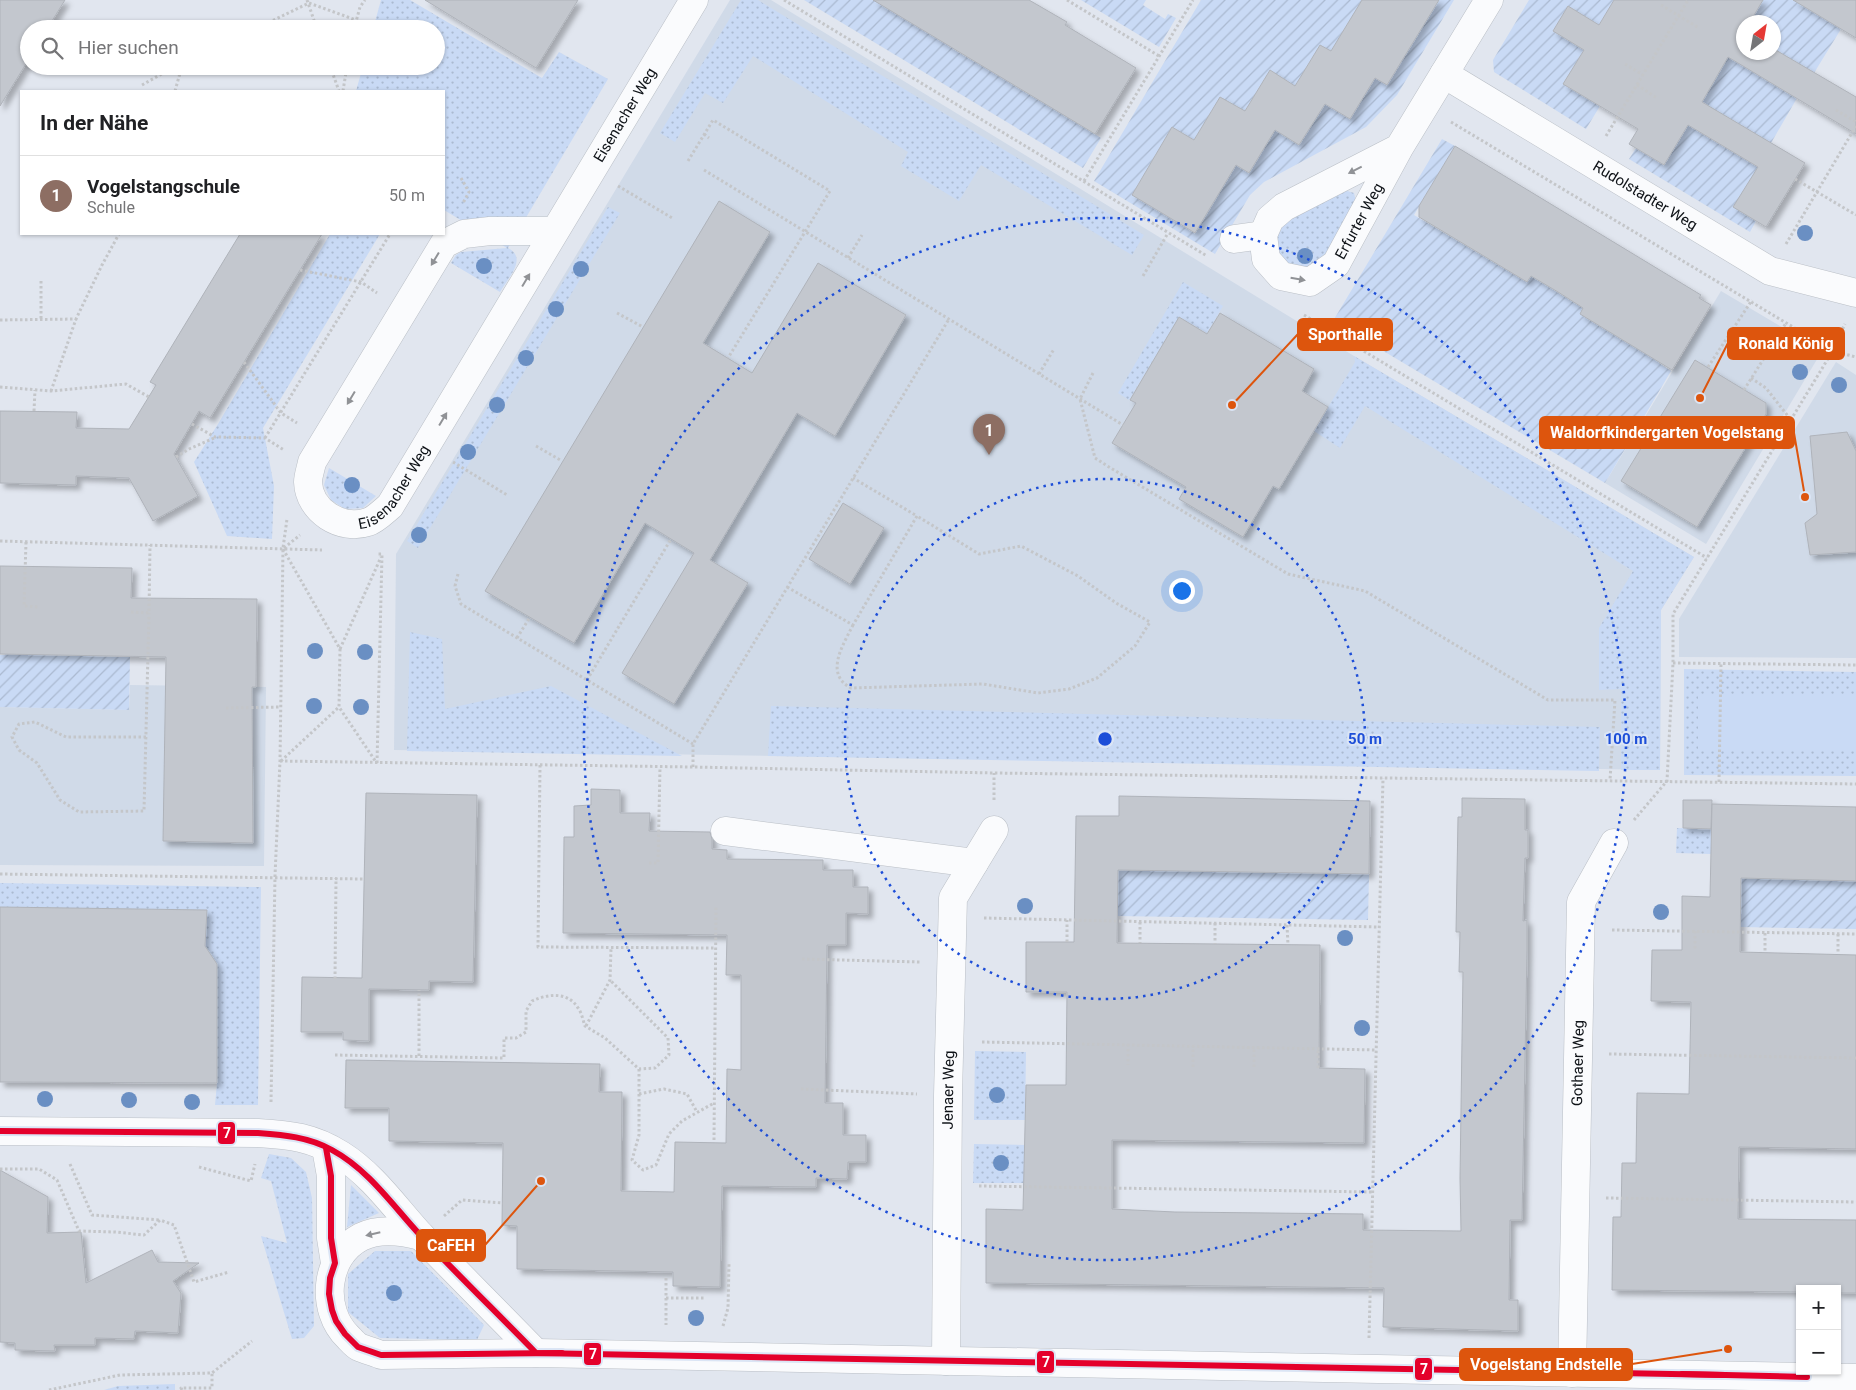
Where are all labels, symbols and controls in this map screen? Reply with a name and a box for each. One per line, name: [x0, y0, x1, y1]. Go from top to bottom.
north arrow: [1736, 15, 1781, 60]
search box: [20, 20, 445, 75]
icon: search: [38, 34, 66, 62]
text: Hier suchen: [78, 36, 179, 59]
street label: Eisenacher Weg: [590, 65, 660, 165]
text: In der Nähe: [40, 111, 148, 135]
street label: Rudolstadter Weg: [1590, 157, 1701, 234]
one-way arrow: [1348, 167, 1362, 175]
text: Vogelstangschule: [87, 175, 240, 198]
street label: Erfurter Weg: [1331, 180, 1387, 262]
text: 1: [51, 186, 61, 205]
text: 50 m: [389, 186, 425, 205]
text: Schule: [87, 198, 135, 217]
one-way arrow: [430, 253, 440, 266]
one-way arrow: [521, 273, 530, 286]
one-way arrow: [1290, 276, 1306, 284]
callout: Sporthalle: [1298, 319, 1392, 350]
text: Sporthalle: [1308, 325, 1382, 344]
callout: Ronald König: [1728, 328, 1844, 359]
text: Ronald König: [1738, 334, 1834, 353]
one-way arrow: [346, 392, 355, 405]
one-way arrow: [438, 413, 447, 426]
pin: 1: [973, 414, 1005, 455]
callout: Waldorfkindergarten Vogelstang: [1540, 417, 1794, 448]
text: Waldorfkindergarten Vogelstang: [1550, 423, 1784, 442]
street label: Eisenacher Weg: [357, 442, 434, 533]
your location: [1169, 578, 1195, 604]
centre of rings: [1096, 730, 1114, 748]
text: 50 m: [1348, 730, 1382, 748]
text: 100 m: [1605, 730, 1647, 748]
street label: Gothaer Weg: [1568, 1020, 1588, 1106]
street label: Jenaer Weg: [939, 1050, 958, 1130]
line badge: 7: [217, 1121, 236, 1145]
text: 7: [223, 1125, 231, 1141]
one-way arrow: [366, 1230, 381, 1238]
callout: CaFEH: [417, 1230, 485, 1261]
text: CaFEH: [427, 1236, 475, 1255]
map controls: [1796, 1285, 1841, 1375]
button: +: [1796, 1285, 1841, 1330]
button: −: [1796, 1330, 1841, 1375]
line badge: 7: [583, 1342, 602, 1366]
text: 7: [589, 1346, 597, 1362]
callout: Vogelstang Endstelle: [1460, 1349, 1632, 1380]
line badge: 7: [1036, 1350, 1055, 1374]
text: 7: [1042, 1354, 1050, 1370]
text: Vogelstang Endstelle: [1470, 1355, 1622, 1374]
line badge: 7: [1414, 1357, 1433, 1381]
text: 7: [1420, 1361, 1428, 1377]

